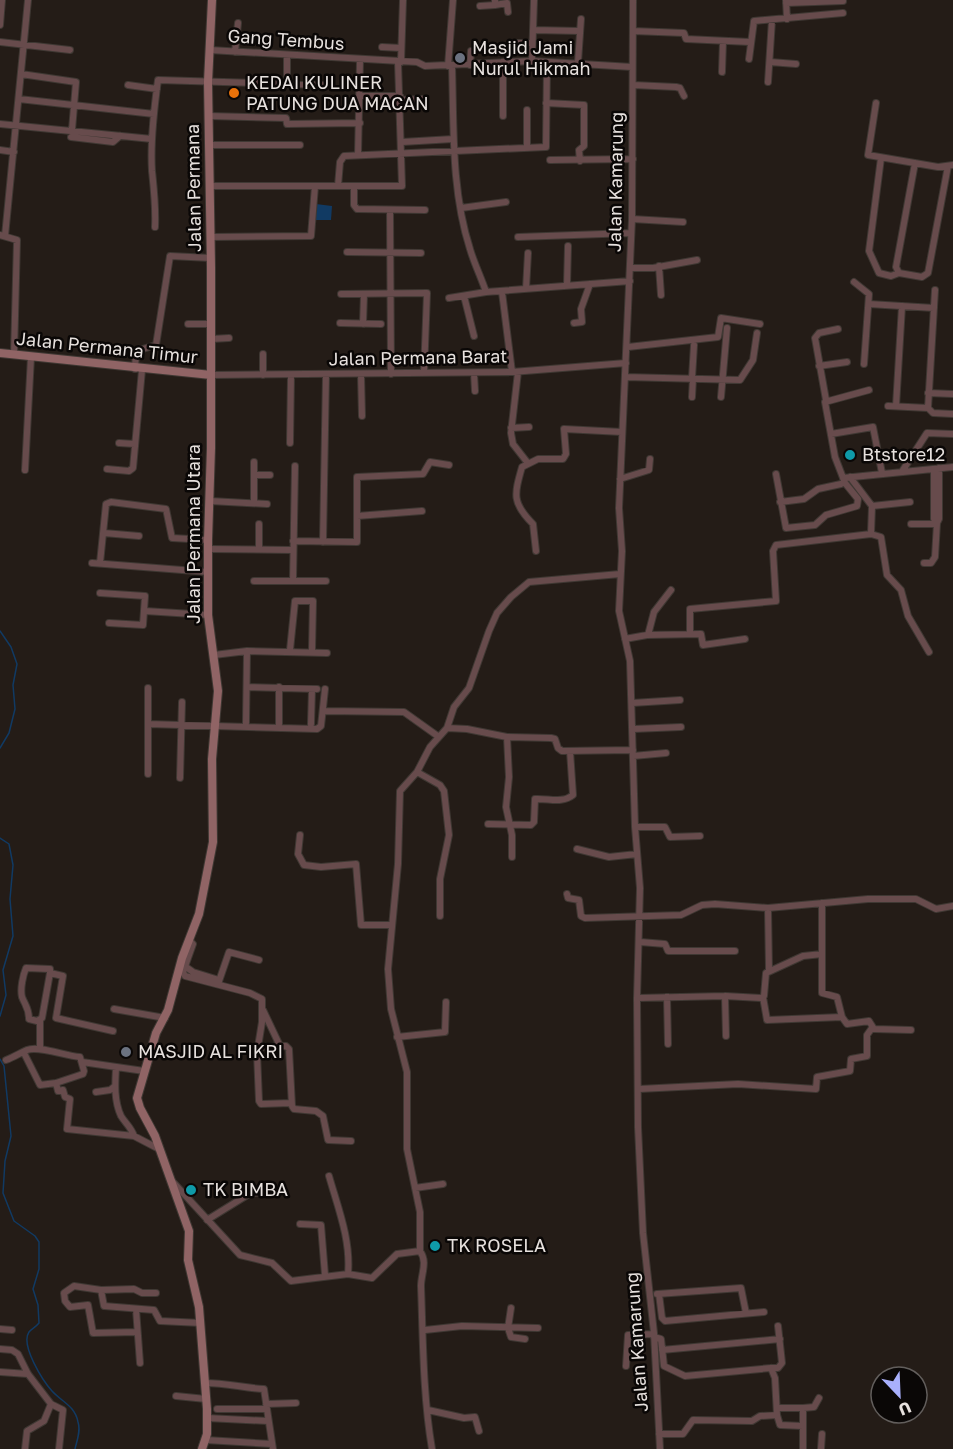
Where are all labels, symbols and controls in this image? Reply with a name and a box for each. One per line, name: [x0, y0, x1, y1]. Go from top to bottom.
street label: Gang Tembus: [227, 24, 345, 54]
place label: Masjid Jami Nurul Hikmah: [472, 36, 591, 79]
marker: Masjid Jami Nurul Hikmah: [453, 51, 467, 65]
place label: KEDAI KULINER PATUNG DUA MACAN: [246, 71, 429, 114]
marker: KEDAI KULINER PATUNG DUA MACAN: [227, 86, 241, 100]
street label: Jalan Kamarung: [603, 112, 627, 252]
street label: Jalan Permana: [181, 124, 205, 252]
street label: Jalan Permana Timur: [15, 327, 199, 367]
street label: Jalan Permana Barat: [328, 344, 508, 370]
place label: Btstore12: [862, 443, 945, 465]
street label: Jalan Permana Utara: [182, 444, 204, 624]
marker: Btstore12: [843, 448, 857, 462]
place label: MASJID AL FIKRI: [138, 1040, 283, 1062]
marker: MASJID AL FIKRI: [119, 1045, 133, 1059]
place label: TK BIMBA: [203, 1178, 288, 1200]
marker: TK BIMBA: [184, 1183, 198, 1197]
place label: TK ROSELA: [447, 1234, 546, 1256]
marker: TK ROSELA: [428, 1239, 442, 1253]
street label: Jalan Kamarung: [620, 1271, 652, 1413]
north arrow: [869, 1365, 929, 1425]
text: U: [896, 1397, 914, 1420]

